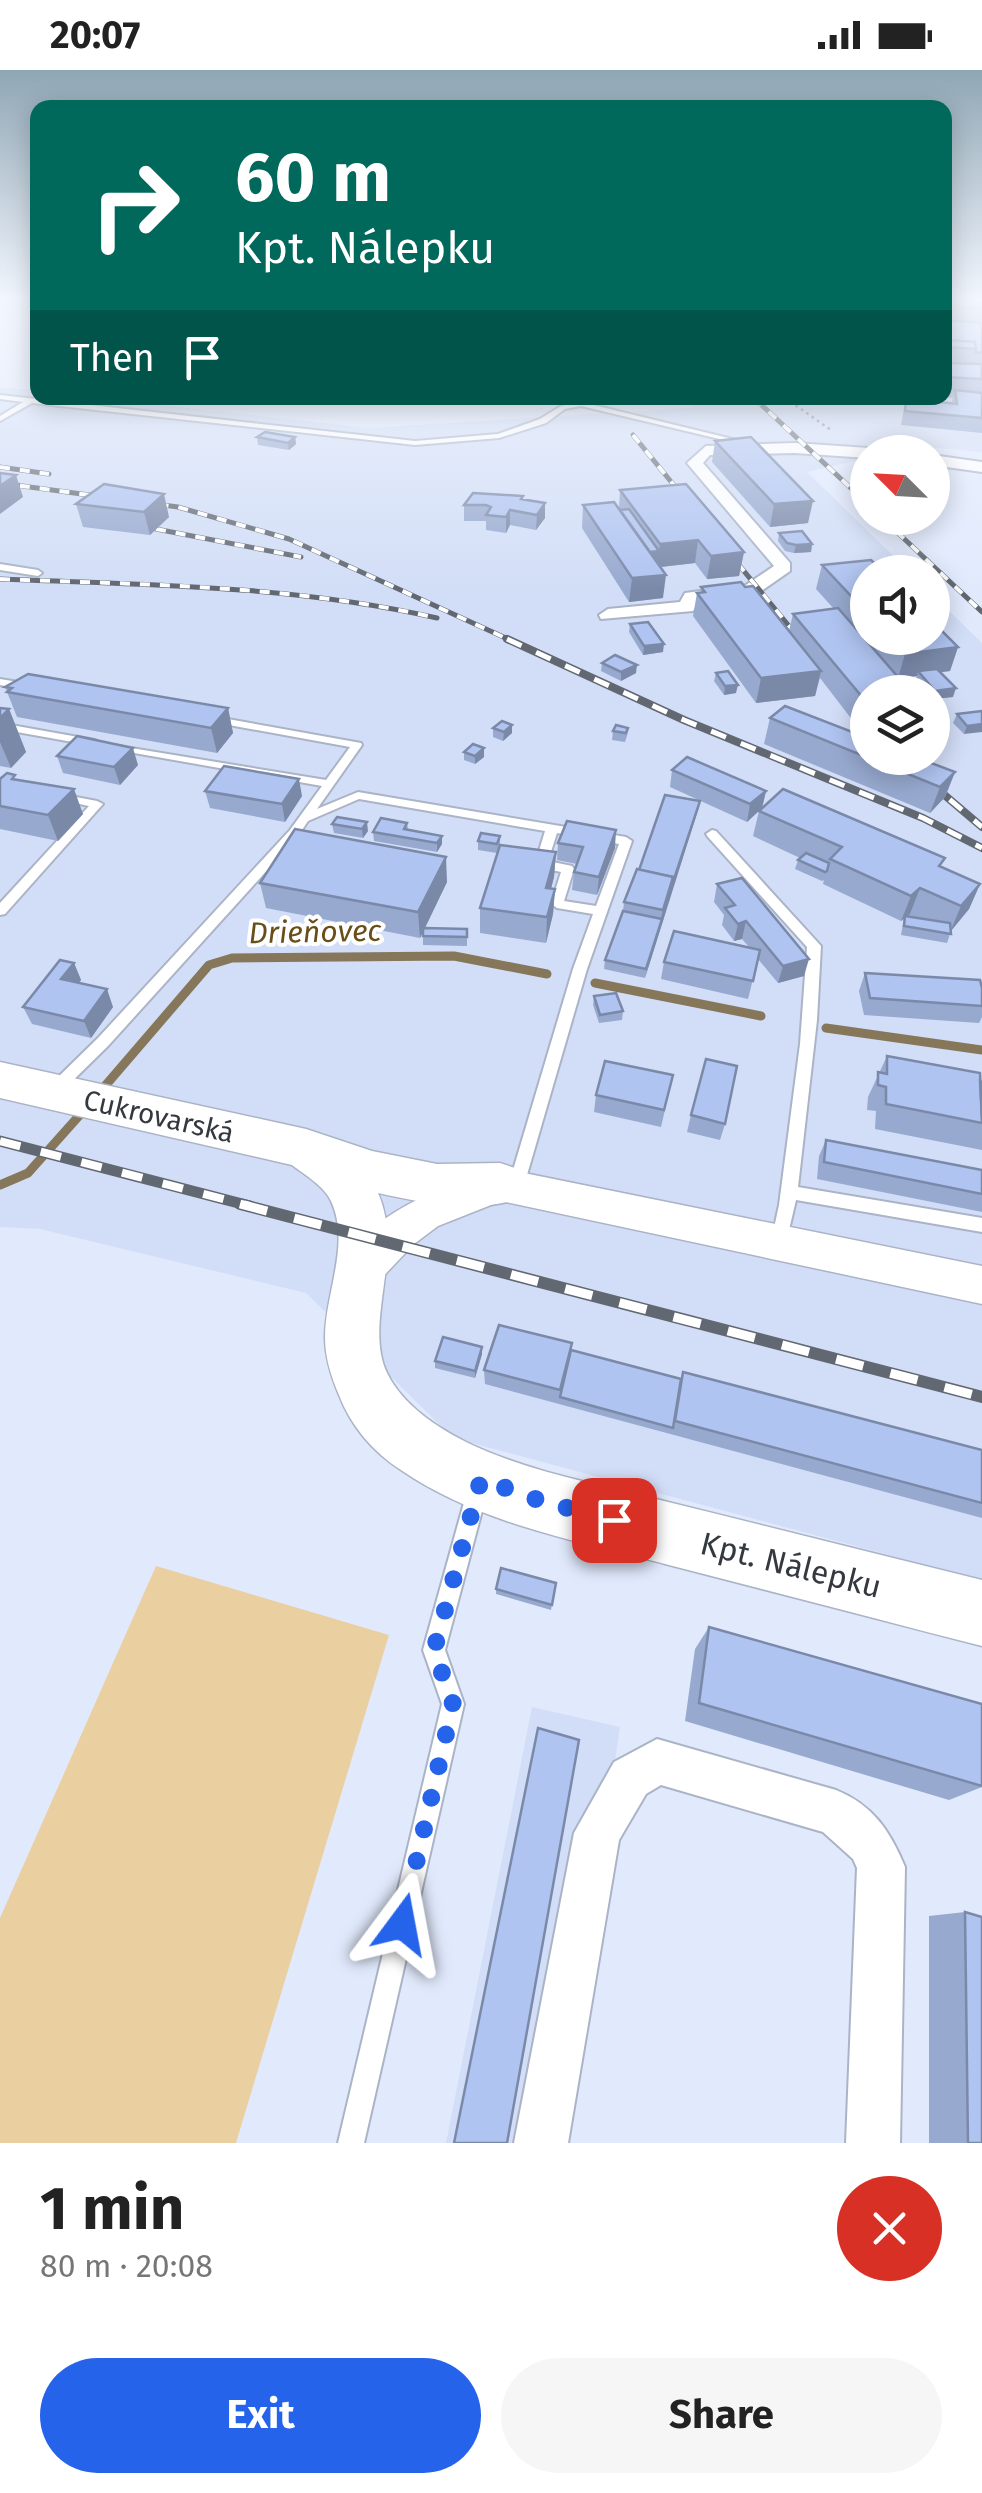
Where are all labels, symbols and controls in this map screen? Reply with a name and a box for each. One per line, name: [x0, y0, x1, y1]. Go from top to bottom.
text: 20:07: [50, 12, 140, 58]
text: 60 m: [235, 136, 391, 220]
icon: right: [70, 140, 200, 270]
text: Kpt. Nálepku: [235, 221, 495, 275]
icon: arrive: [175, 330, 230, 385]
text: Then: [70, 335, 155, 381]
north arrow: [850, 435, 950, 535]
map controls: [850, 435, 950, 775]
button: sound: [850, 555, 950, 655]
button: layers: [850, 675, 950, 775]
water label: Drieňovec: [248, 913, 383, 951]
street label: Cukrovarská: [81, 1083, 237, 1150]
pin: [572, 1478, 657, 1563]
icon: arrive: [587, 1493, 642, 1548]
street label: Kpt. Nálepku: [697, 1524, 885, 1606]
position arrow: [350, 1872, 454, 1976]
text: 1 min: [40, 2173, 184, 2245]
button: close: [837, 2176, 942, 2281]
text: 80 m · 20:08: [40, 2247, 213, 2285]
button: Exit: [40, 2358, 481, 2473]
button: Share: [501, 2358, 942, 2473]

